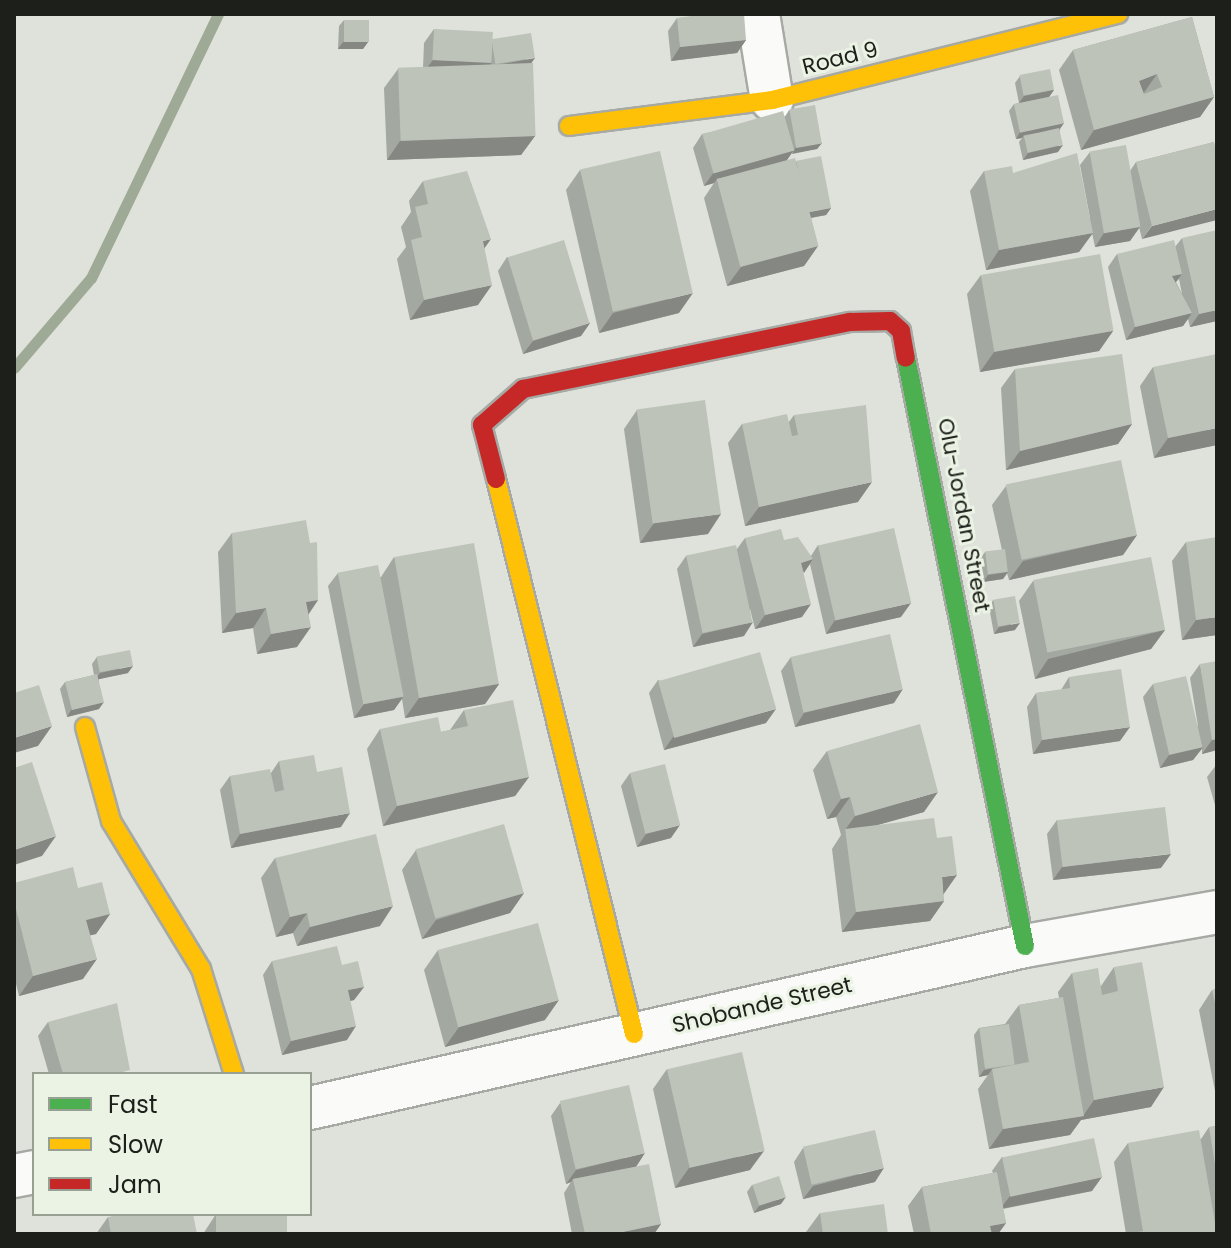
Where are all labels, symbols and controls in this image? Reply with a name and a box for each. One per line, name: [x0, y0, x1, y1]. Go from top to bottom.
street label: Road 9: [799, 36, 881, 80]
street label: Olu-Jordan Street: [932, 416, 996, 614]
street label: Shobande Street: [670, 971, 854, 1039]
legend: [32, 1072, 312, 1216]
text: Fast: [108, 1088, 158, 1121]
text: Slow: [108, 1128, 163, 1161]
text: Jam: [108, 1168, 162, 1201]

